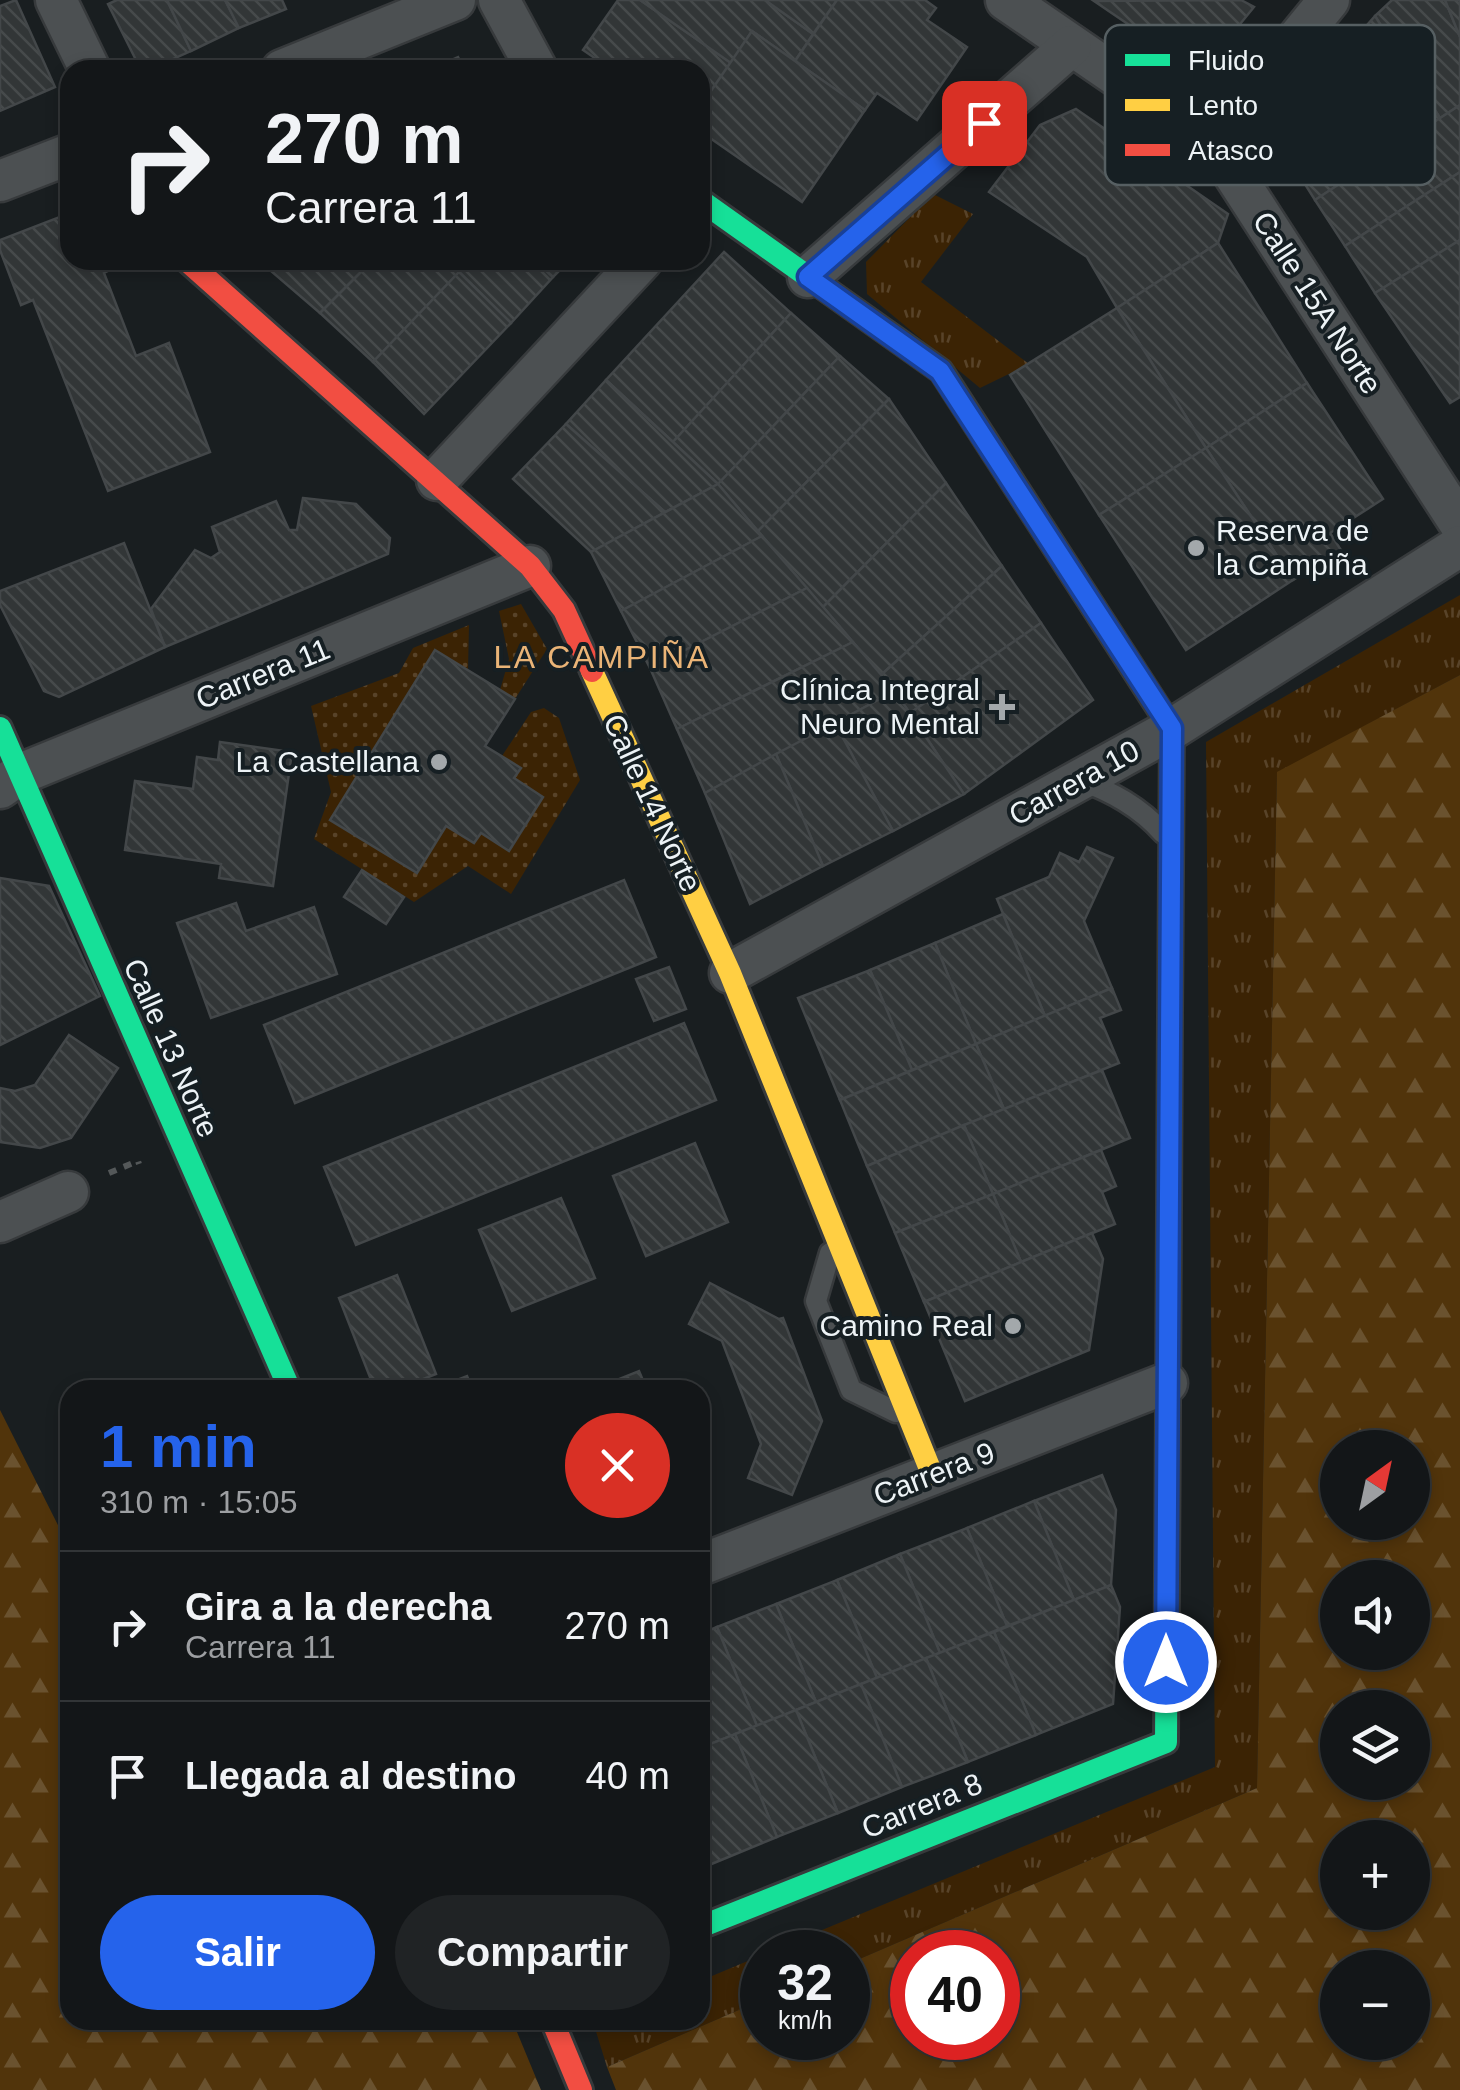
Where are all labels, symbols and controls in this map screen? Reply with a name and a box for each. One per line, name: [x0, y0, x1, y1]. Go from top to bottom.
legend: [1105, 25, 1435, 185]
text: Fluido: [1188, 45, 1264, 76]
pin: [942, 81, 1027, 166]
text: Lento: [1188, 90, 1258, 121]
icon: arrive: [957, 96, 1012, 151]
icon: right: [100, 100, 230, 230]
text: 270 m: [265, 100, 463, 178]
text: Atasco: [1188, 135, 1274, 166]
text: Carrera 11: [265, 182, 477, 233]
street label: Calle 15A Norte: [1246, 206, 1388, 400]
place label: Reserva de la Campiña: [1216, 514, 1369, 581]
marker: Reserva de la Campiña: [1185, 537, 1207, 559]
street label: Carrera 11: [191, 632, 334, 715]
district label: LA CAMPIÑA: [493, 639, 711, 675]
place label: Clínica Integral Neuro Mental: [780, 673, 980, 740]
marker: Clínica Integral Neuro Mental: [989, 694, 1015, 720]
street label: Calle 14 Norte: [597, 709, 708, 897]
street label: Carrera 10: [1003, 733, 1144, 832]
place label: La Castellana: [236, 745, 419, 778]
marker: La Castellana: [428, 751, 450, 773]
street label: Calle 13 Norte: [117, 953, 226, 1142]
place label: Camino Real: [820, 1309, 993, 1342]
marker: Camino Real: [1002, 1315, 1024, 1337]
text: 1 min: [100, 1413, 257, 1480]
button: close: [565, 1413, 670, 1518]
north arrow: [1320, 1430, 1430, 1540]
map controls: [1320, 1430, 1430, 2060]
street label: Carrera 9: [869, 1435, 999, 1512]
text: 310 m · 15:05: [100, 1484, 297, 1520]
button: sound: [1320, 1560, 1430, 1670]
text: Gira a la derecha: [185, 1586, 491, 1628]
icon: right: [100, 1599, 155, 1654]
text: 270 m: [564, 1605, 670, 1647]
position arrow: [1114, 1610, 1218, 1714]
text: Carrera 11: [185, 1629, 336, 1665]
button: layers: [1320, 1690, 1430, 1800]
icon: arrive: [100, 1749, 155, 1804]
text: Llegada al destino: [185, 1755, 517, 1797]
text: 40 m: [586, 1755, 670, 1797]
street label: Carrera 8: [857, 1767, 987, 1845]
button: +: [1320, 1820, 1430, 1930]
button: Salir: [100, 1895, 375, 2010]
button: Compartir: [395, 1895, 670, 2010]
speed limit sign: 40: [890, 1930, 1020, 2060]
button: −: [1320, 1950, 1430, 2060]
text: 32: [777, 1955, 833, 2011]
text: km/h: [778, 2006, 832, 2034]

